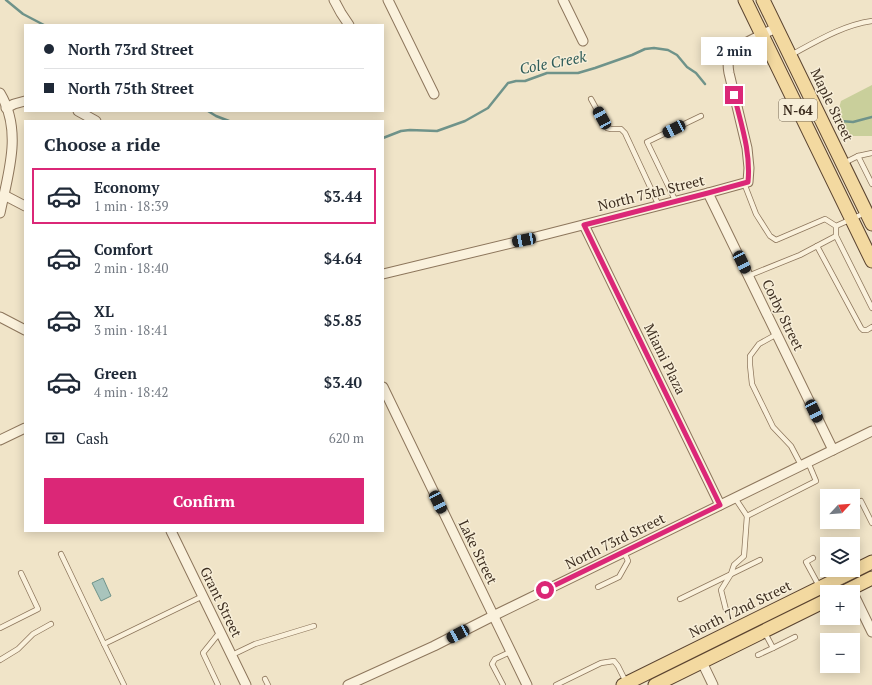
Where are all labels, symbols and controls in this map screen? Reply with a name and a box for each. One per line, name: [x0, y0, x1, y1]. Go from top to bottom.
callout: 2 min: [701, 37, 767, 65]
text: North 73rd Street: [68, 39, 194, 59]
text: 2 min: [716, 42, 752, 60]
water label: Cole Creek: [518, 46, 589, 78]
street label: Maple Street: [807, 65, 859, 145]
text: North 75th Street: [68, 78, 194, 98]
route end: [725, 86, 743, 104]
road number: N-64: [779, 99, 817, 121]
car: [591, 105, 613, 131]
car: [661, 118, 687, 140]
text: Choose a ride: [44, 132, 160, 156]
street label: North 75th Street: [596, 170, 707, 215]
text: Economy: [94, 177, 159, 197]
icon: car: [46, 178, 82, 214]
text: $3.44: [324, 186, 362, 206]
text: 1 min · 18:39: [94, 197, 168, 215]
car: [511, 232, 537, 248]
text: Comfort: [94, 239, 153, 259]
icon: car: [46, 240, 82, 276]
text: $4.64: [324, 248, 362, 268]
car: [731, 249, 753, 275]
text: 2 min · 18:40: [94, 259, 168, 277]
street label: Corby Street: [758, 276, 809, 354]
text: XL: [94, 301, 114, 321]
icon: car: [46, 302, 82, 338]
text: $5.85: [324, 310, 362, 330]
street label: Miami Plaza: [640, 320, 691, 397]
text: 3 min · 18:41: [94, 321, 168, 339]
text: Green: [94, 363, 137, 383]
icon: car: [46, 364, 82, 400]
text: $3.40: [324, 372, 362, 392]
text: 4 min · 18:42: [94, 383, 168, 401]
car: [803, 398, 825, 424]
icon: cash: [44, 427, 66, 449]
text: Cash: [76, 428, 109, 448]
text: 620 m: [329, 429, 364, 447]
button: Confirm: [44, 478, 364, 524]
car: [427, 489, 449, 515]
north arrow: [820, 489, 860, 529]
map controls: [820, 489, 860, 673]
street label: North 73rd Street: [562, 508, 669, 573]
street label: Lake Street: [455, 516, 503, 588]
button: layers: [820, 537, 860, 577]
street label: Grant Street: [196, 563, 247, 641]
street label: North 72nd Street: [685, 575, 795, 642]
route start: [536, 581, 554, 599]
button: +: [820, 585, 860, 625]
car: [445, 623, 471, 645]
button: −: [820, 633, 860, 673]

